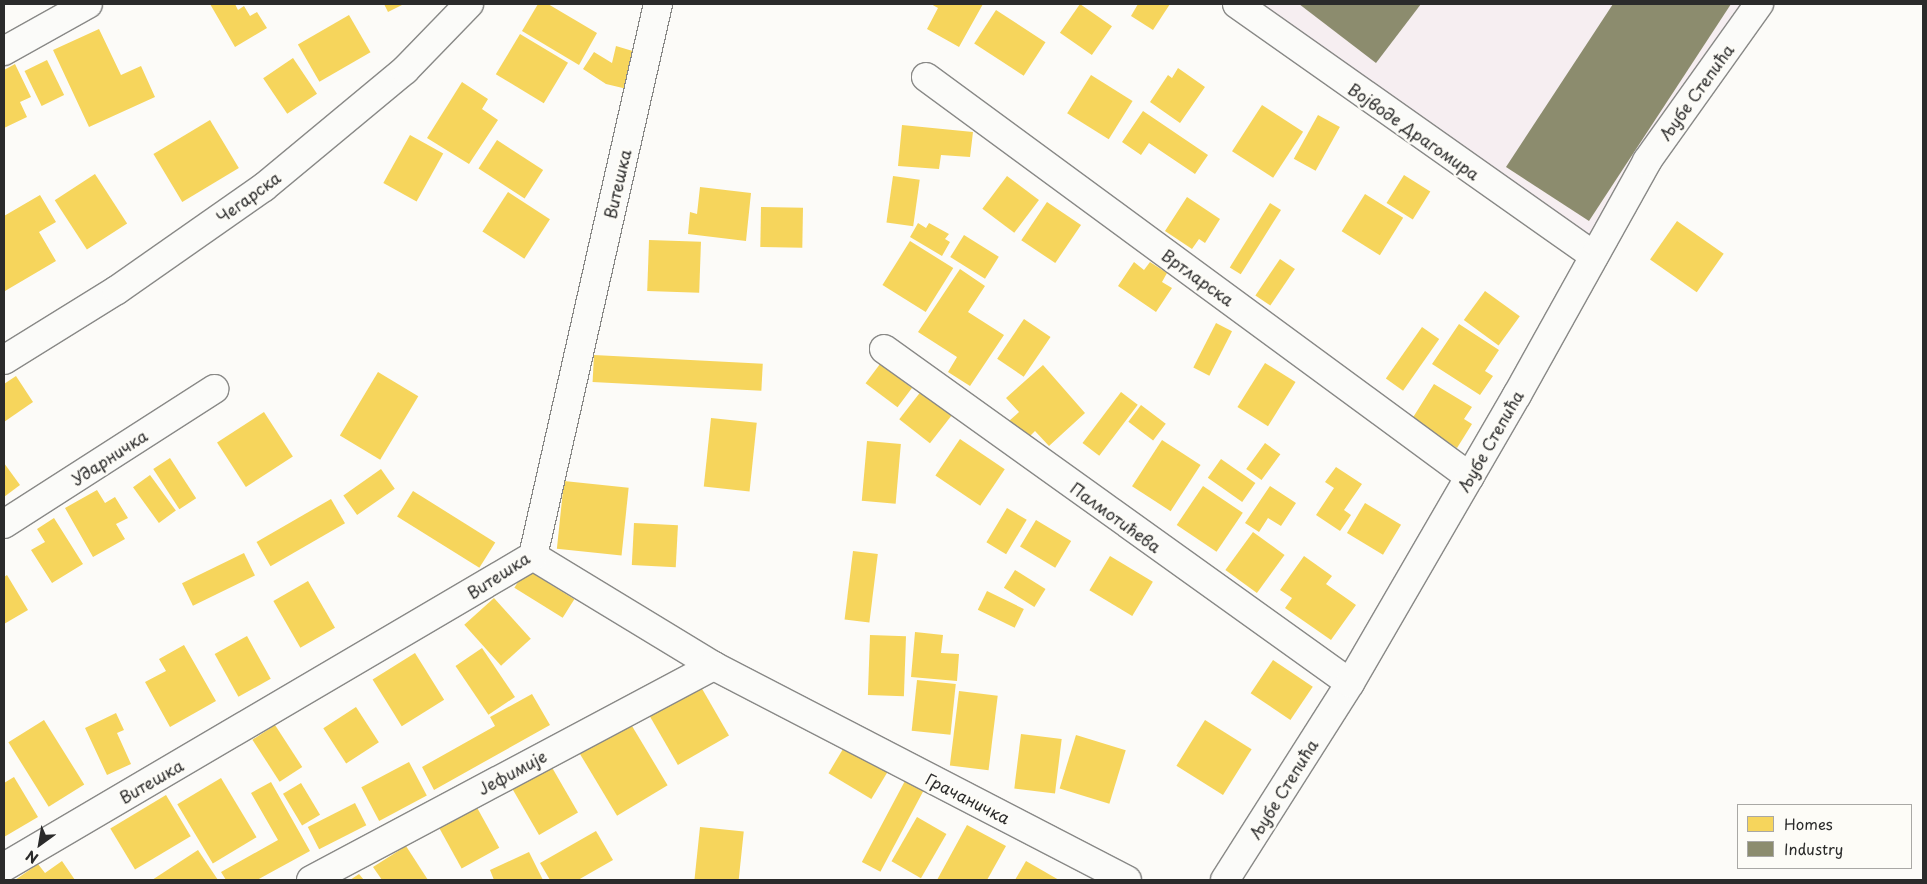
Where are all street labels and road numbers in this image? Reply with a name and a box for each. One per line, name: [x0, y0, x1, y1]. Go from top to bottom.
street label: Љубе Степића: [1655, 40, 1737, 144]
street label: Војводе Драгомира: [1345, 78, 1483, 184]
street label: Витешка: [600, 148, 634, 220]
street label: Чегарска: [212, 167, 284, 227]
street label: Вртларска: [1158, 245, 1238, 309]
street label: Љубе Степића: [1453, 387, 1527, 495]
street label: Ударничка: [67, 425, 151, 489]
street label: Палмотићева: [1067, 478, 1165, 556]
street label: Витешка: [463, 548, 533, 602]
street label: Љубе Степића: [1244, 735, 1322, 843]
street label: Јефимије: [474, 746, 550, 798]
street label: Витешка: [116, 755, 186, 807]
street label: Грачаничка: [923, 769, 1013, 827]

